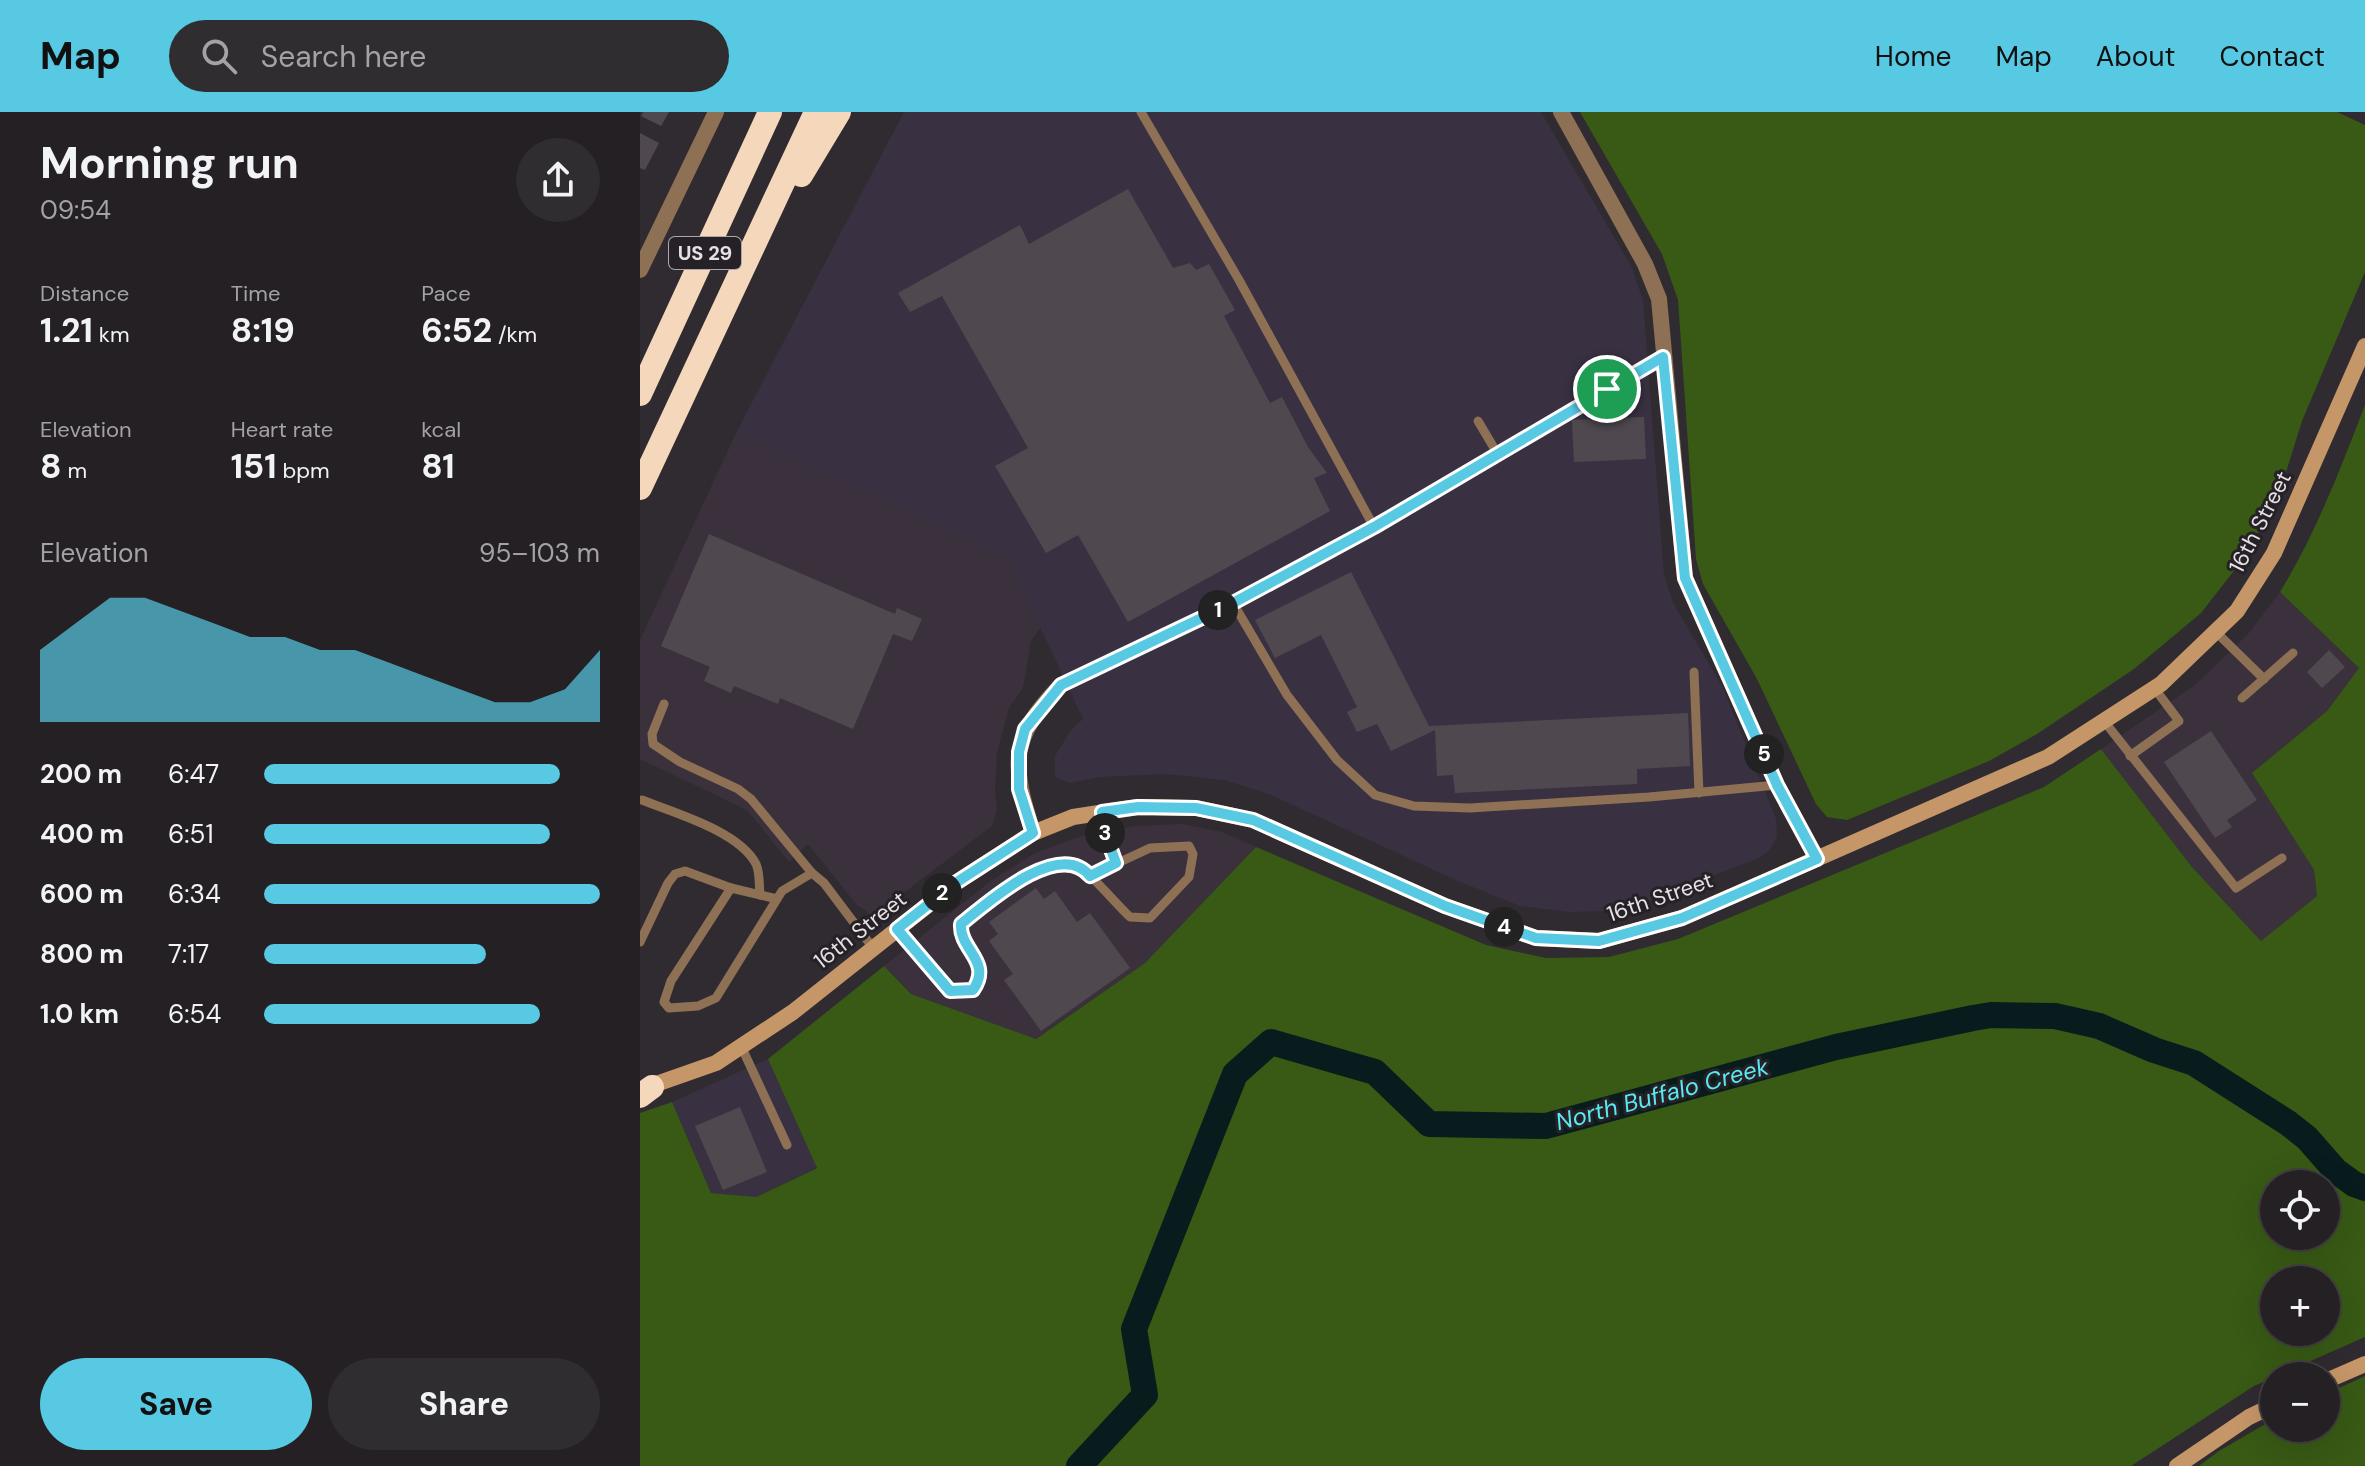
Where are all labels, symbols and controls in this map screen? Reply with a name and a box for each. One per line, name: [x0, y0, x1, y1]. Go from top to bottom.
search box: [169, 20, 729, 92]
text: Map: [40, 31, 121, 81]
icon: search: [197, 34, 241, 78]
text: Search here: [261, 37, 426, 76]
text: Home: [1875, 38, 1951, 75]
text: Map: [1995, 38, 2052, 75]
text: About: [2096, 38, 2175, 75]
text: Contact: [2219, 38, 2325, 75]
text: Morning run: [40, 134, 299, 192]
button: share: [516, 138, 600, 222]
text: 09:54: [40, 193, 111, 227]
road number: US 29: [669, 237, 741, 269]
text: Distance: [40, 279, 129, 308]
text: Time: [231, 279, 280, 308]
text: Pace: [421, 279, 471, 308]
text: 1.21: [40, 308, 93, 353]
text: 8:19: [231, 308, 295, 353]
text: 6:52: [421, 308, 492, 353]
text: km: [93, 320, 130, 349]
text: /km: [492, 320, 537, 349]
pin: [1573, 355, 1641, 423]
icon: arrive: [1585, 367, 1629, 411]
text: Elevation: [40, 415, 132, 444]
text: Heart rate: [231, 415, 333, 444]
text: kcal: [421, 415, 461, 444]
text: 8: [40, 444, 62, 489]
text: 151: [231, 444, 277, 489]
text: 81: [421, 444, 455, 489]
text: m: [62, 456, 87, 485]
text: bpm: [277, 456, 330, 485]
street label: 16th Street: [2222, 466, 2298, 578]
text: Elevation: [40, 536, 148, 570]
text: 95–103 m: [479, 536, 600, 570]
pin: 1: [1198, 590, 1238, 630]
text: 1: [1214, 595, 1222, 624]
pin: 5: [1744, 734, 1784, 774]
text: 5: [1757, 739, 1771, 768]
text: 200 m: [40, 757, 122, 791]
text: 6:47: [168, 757, 219, 791]
pin: 3: [1085, 813, 1125, 853]
text: 400 m: [40, 817, 124, 851]
text: 6:51: [168, 817, 214, 851]
text: 3: [1098, 818, 1112, 847]
street label: 16th Street: [1603, 865, 1717, 929]
pin: 2: [922, 873, 962, 913]
text: 600 m: [40, 877, 124, 911]
text: 6:34: [168, 877, 221, 911]
text: 2: [936, 878, 948, 907]
street label: 16th Street: [808, 885, 912, 975]
pin: 4: [1484, 907, 1524, 947]
text: 4: [1497, 912, 1511, 941]
text: 800 m: [40, 937, 124, 971]
text: 7:17: [168, 937, 209, 971]
text: 1.0 km: [40, 997, 119, 1031]
text: 6:54: [168, 997, 221, 1031]
water label: North Buffalo Creek: [1552, 1050, 1773, 1137]
map controls: [2260, 1170, 2340, 1442]
button: locate: [2260, 1170, 2340, 1250]
button: +: [2260, 1266, 2340, 1346]
button: Save: [40, 1358, 312, 1450]
button: Share: [328, 1358, 600, 1450]
button: −: [2260, 1362, 2340, 1442]

